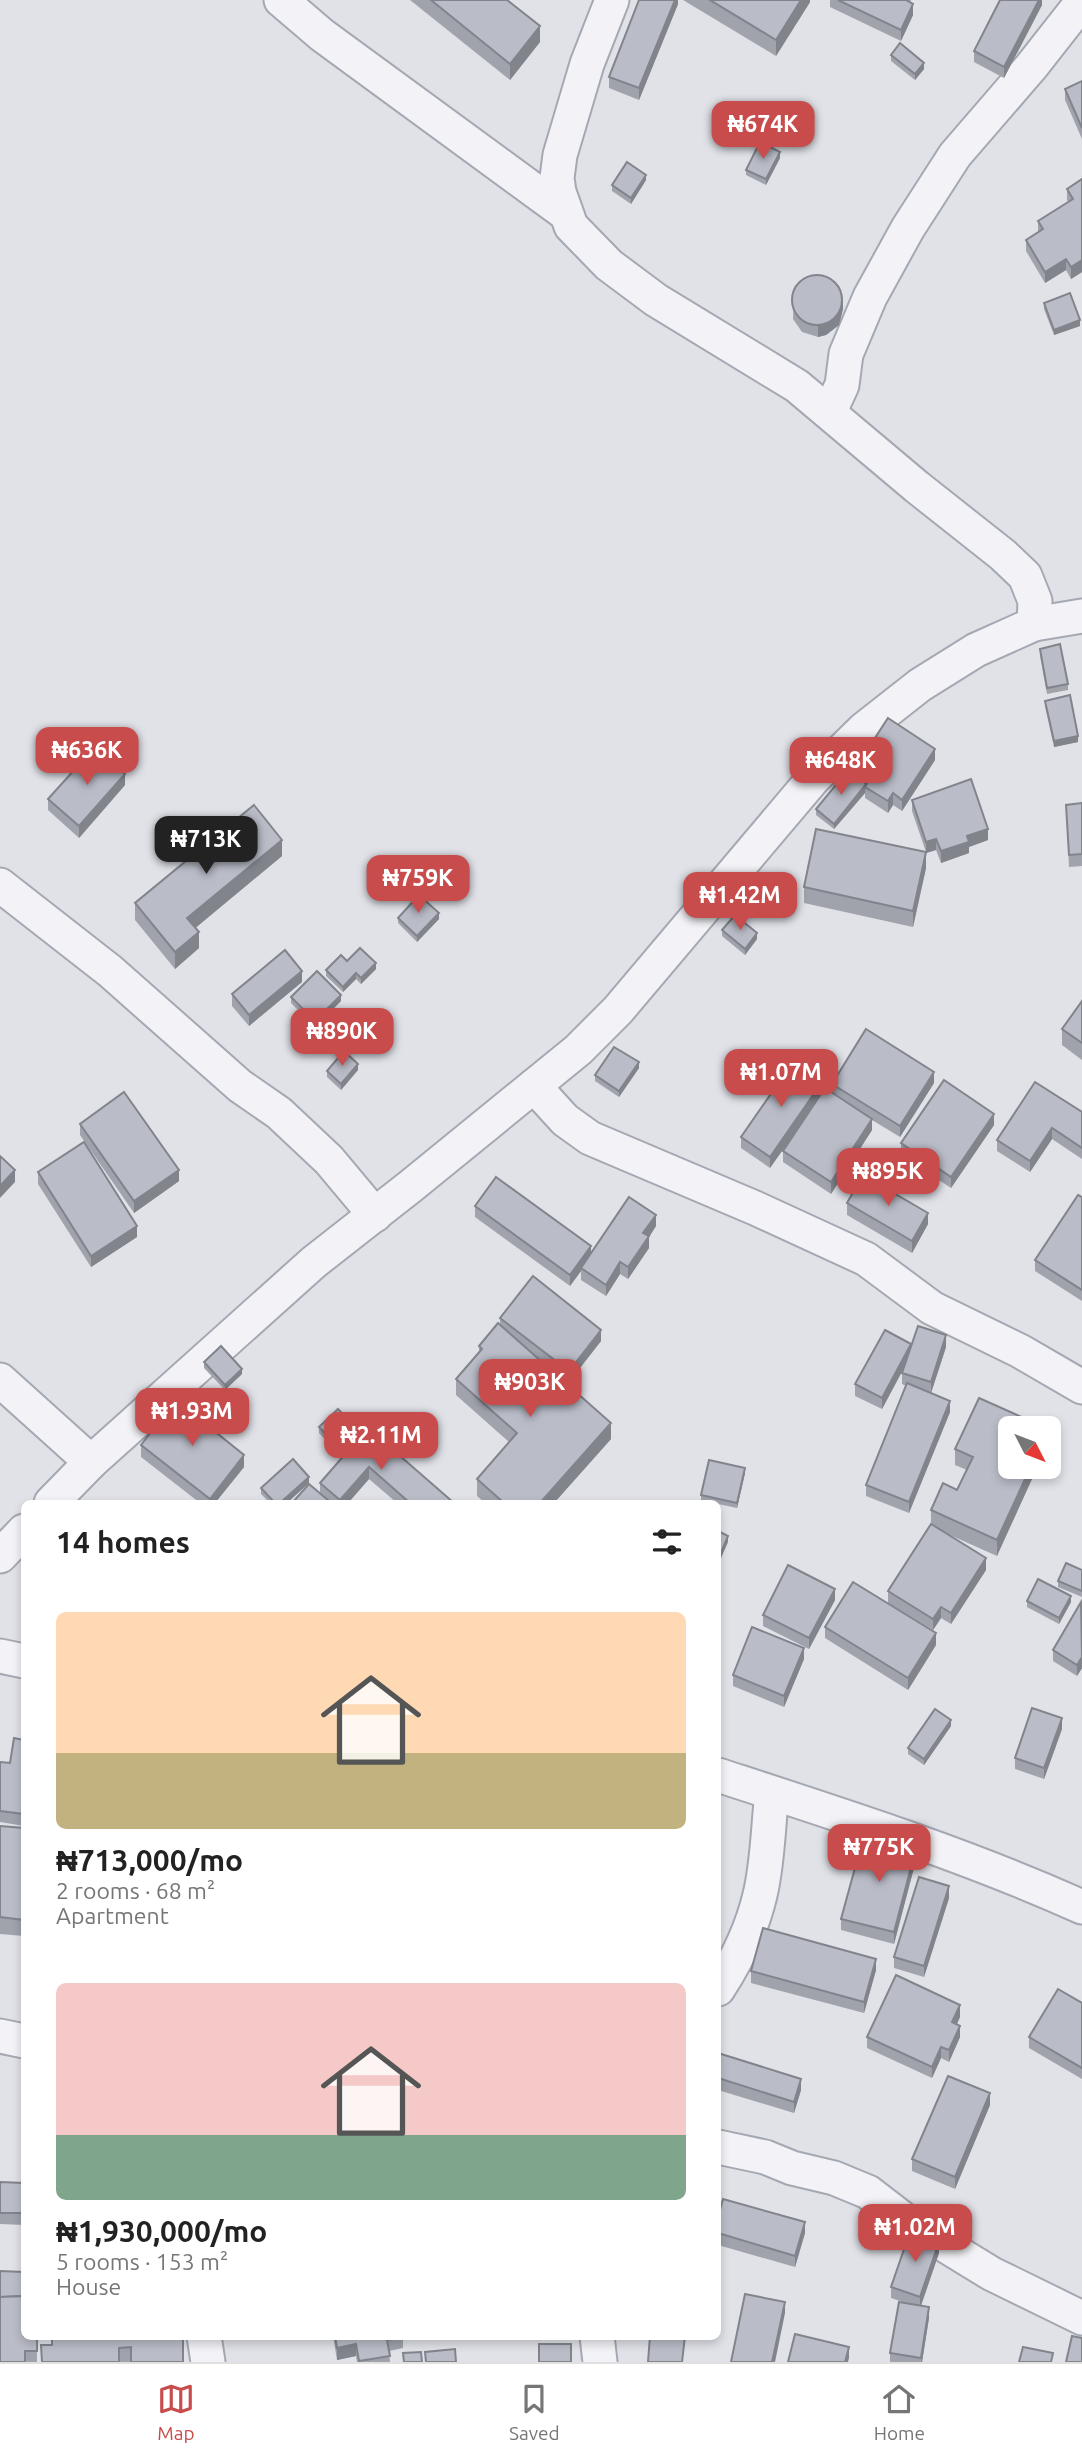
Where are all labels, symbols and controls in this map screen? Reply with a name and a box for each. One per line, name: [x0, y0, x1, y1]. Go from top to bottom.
pin: ₦674K: [714, 102, 812, 161]
text: ₦674K: [728, 111, 798, 136]
pin: ₦636K: [38, 728, 136, 787]
text: ₦636K: [52, 737, 122, 762]
pin: ₦648K: [792, 738, 890, 797]
text: ₦648K: [806, 747, 876, 772]
pin: ₦713K: [157, 816, 255, 876]
text: ₦713K: [171, 826, 241, 851]
pin: ₦759K: [369, 856, 467, 915]
text: ₦759K: [383, 865, 453, 890]
pin: ₦1.42M: [683, 872, 797, 932]
text: ₦1.42M: [699, 882, 781, 907]
pin: ₦890K: [293, 1009, 391, 1068]
text: ₦890K: [307, 1018, 377, 1043]
pin: ₦1.07M: [724, 1050, 838, 1109]
text: ₦1.07M: [740, 1059, 822, 1084]
pin: ₦895K: [839, 1148, 937, 1208]
text: ₦895K: [853, 1158, 923, 1183]
pin: ₦903K: [481, 1360, 579, 1419]
text: ₦903K: [495, 1369, 565, 1394]
pin: ₦1.93M: [135, 1388, 249, 1448]
text: ₦1.93M: [151, 1398, 233, 1423]
pin: ₦2.11M: [324, 1412, 438, 1472]
north arrow: [998, 1416, 1060, 1479]
map controls: [998, 1416, 1061, 1479]
text: ₦2.11M: [340, 1422, 422, 1447]
icon: filters: [648, 1523, 686, 1561]
text: 14 homes: [56, 1525, 190, 1559]
icon: home: [308, 1657, 434, 1783]
pin: ₦775K: [830, 1825, 928, 1884]
text: ₦775K: [844, 1834, 914, 1859]
text: ₦713,000/mo: [56, 1843, 243, 1877]
text: 2 rooms · 68 m²: [56, 1878, 215, 1903]
text: Apartment: [56, 1903, 169, 1928]
icon: home: [308, 2028, 434, 2154]
pin: ₦1.02M: [858, 2204, 972, 2264]
text: ₦1,930,000/mo: [56, 2214, 267, 2248]
text: ₦1.02M: [874, 2214, 956, 2239]
text: 5 rooms · 153 m²: [56, 2249, 228, 2274]
text: House: [56, 2274, 121, 2299]
tab: Map: [157, 2380, 195, 2444]
tab: Saved: [509, 2380, 560, 2444]
tab: Home: [874, 2380, 925, 2444]

